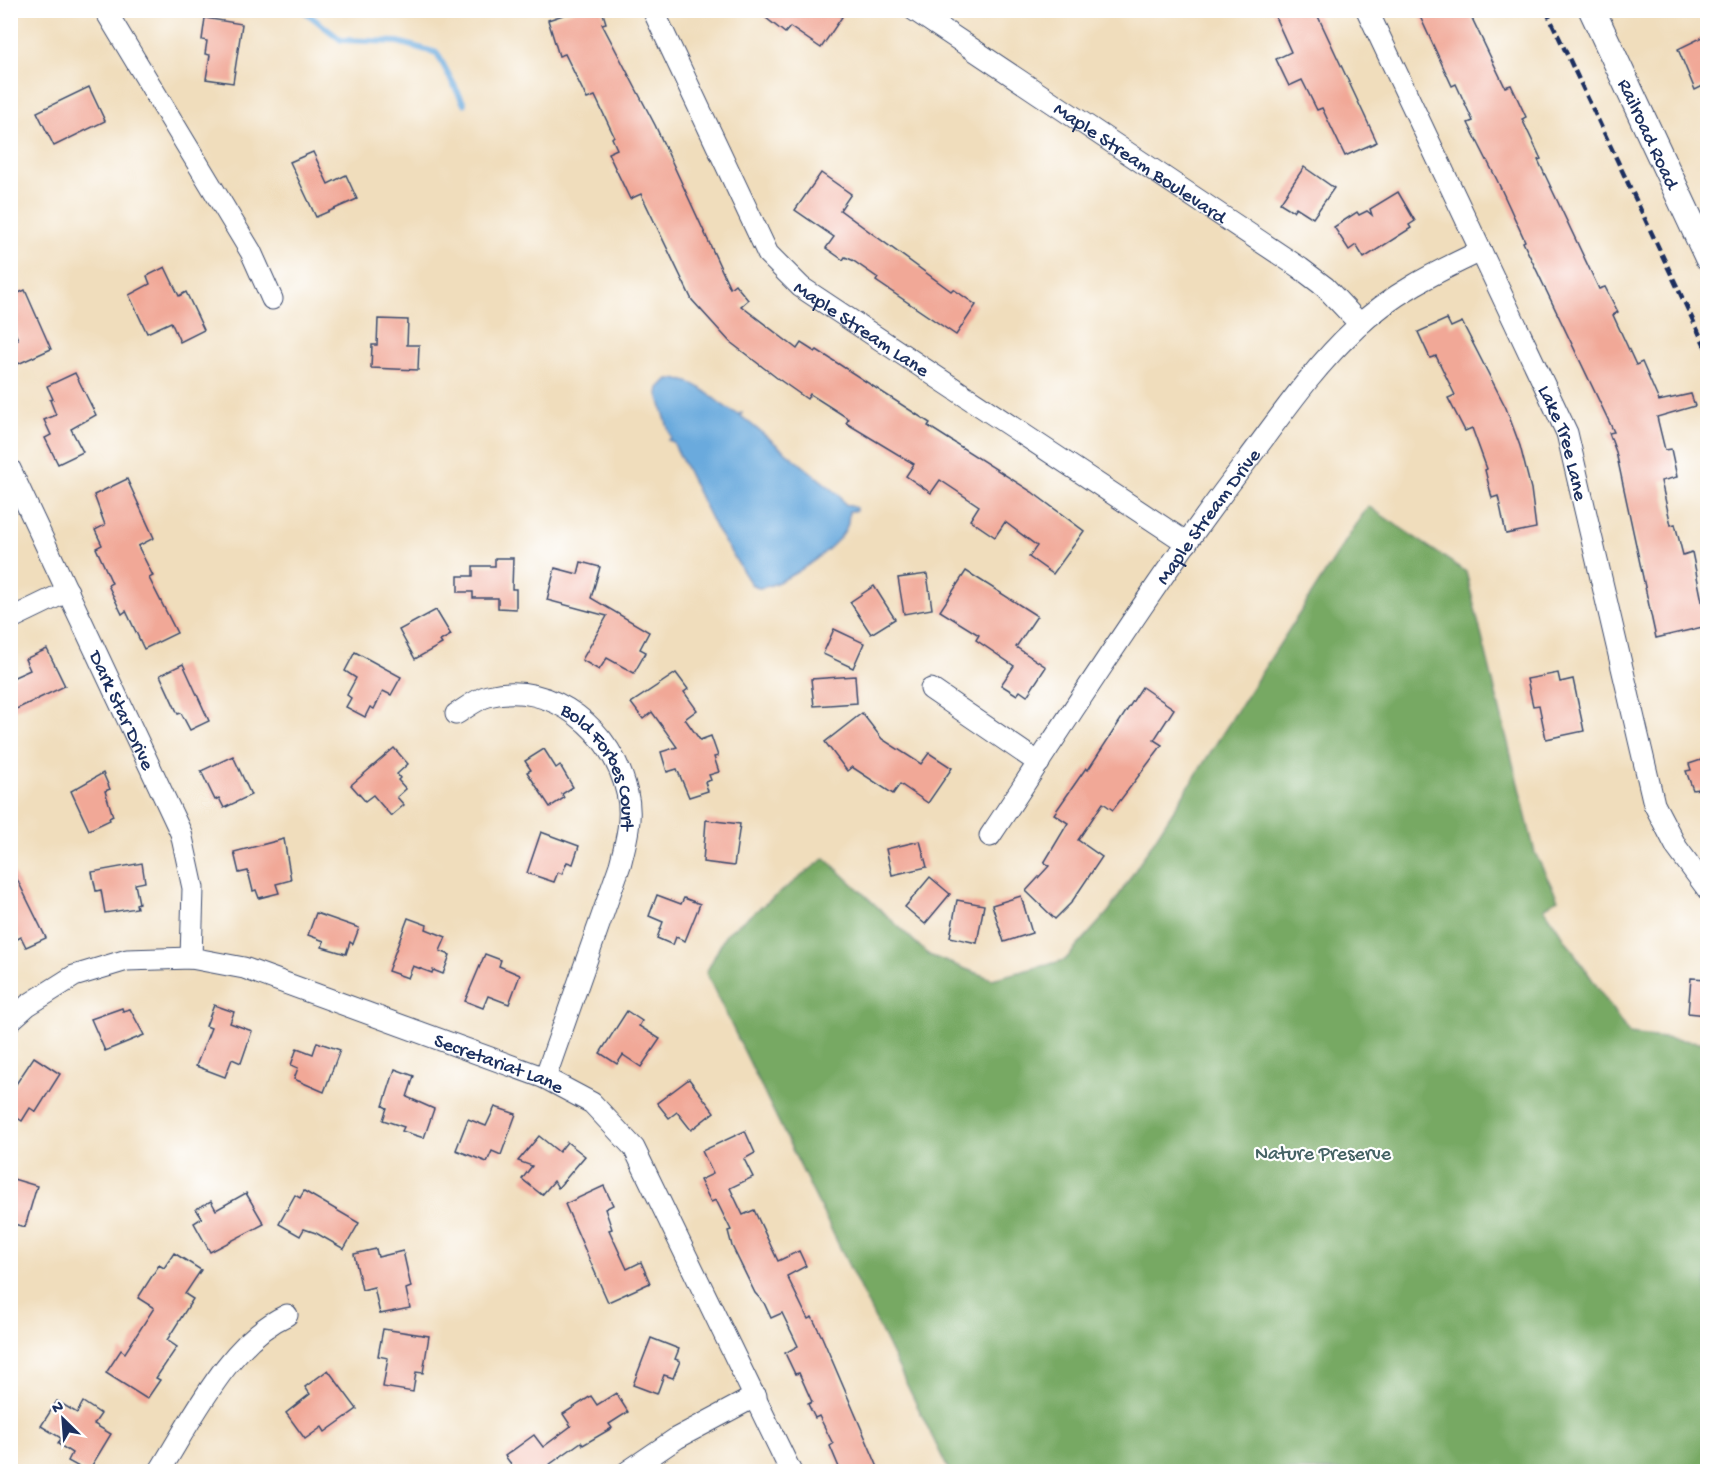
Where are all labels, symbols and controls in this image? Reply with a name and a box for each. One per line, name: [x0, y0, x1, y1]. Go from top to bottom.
street label: Railroad Road: [1611, 76, 1683, 196]
street label: Maple Stream Boulevard: [1048, 99, 1232, 232]
street label: Maple Stream Lane: [788, 277, 933, 384]
street label: Lake Tree Lane: [1531, 382, 1591, 504]
street label: Maple Stream Drive: [1153, 445, 1267, 590]
street label: Dark Star Drive: [81, 646, 158, 775]
street label: Bold Forbes Court: [555, 699, 637, 833]
street label: Secretariat Lane: [430, 1030, 567, 1101]
park label: Nature Preserve: [1255, 1144, 1392, 1167]
north arrow: [33, 1389, 93, 1449]
text: N: [49, 1398, 67, 1419]

